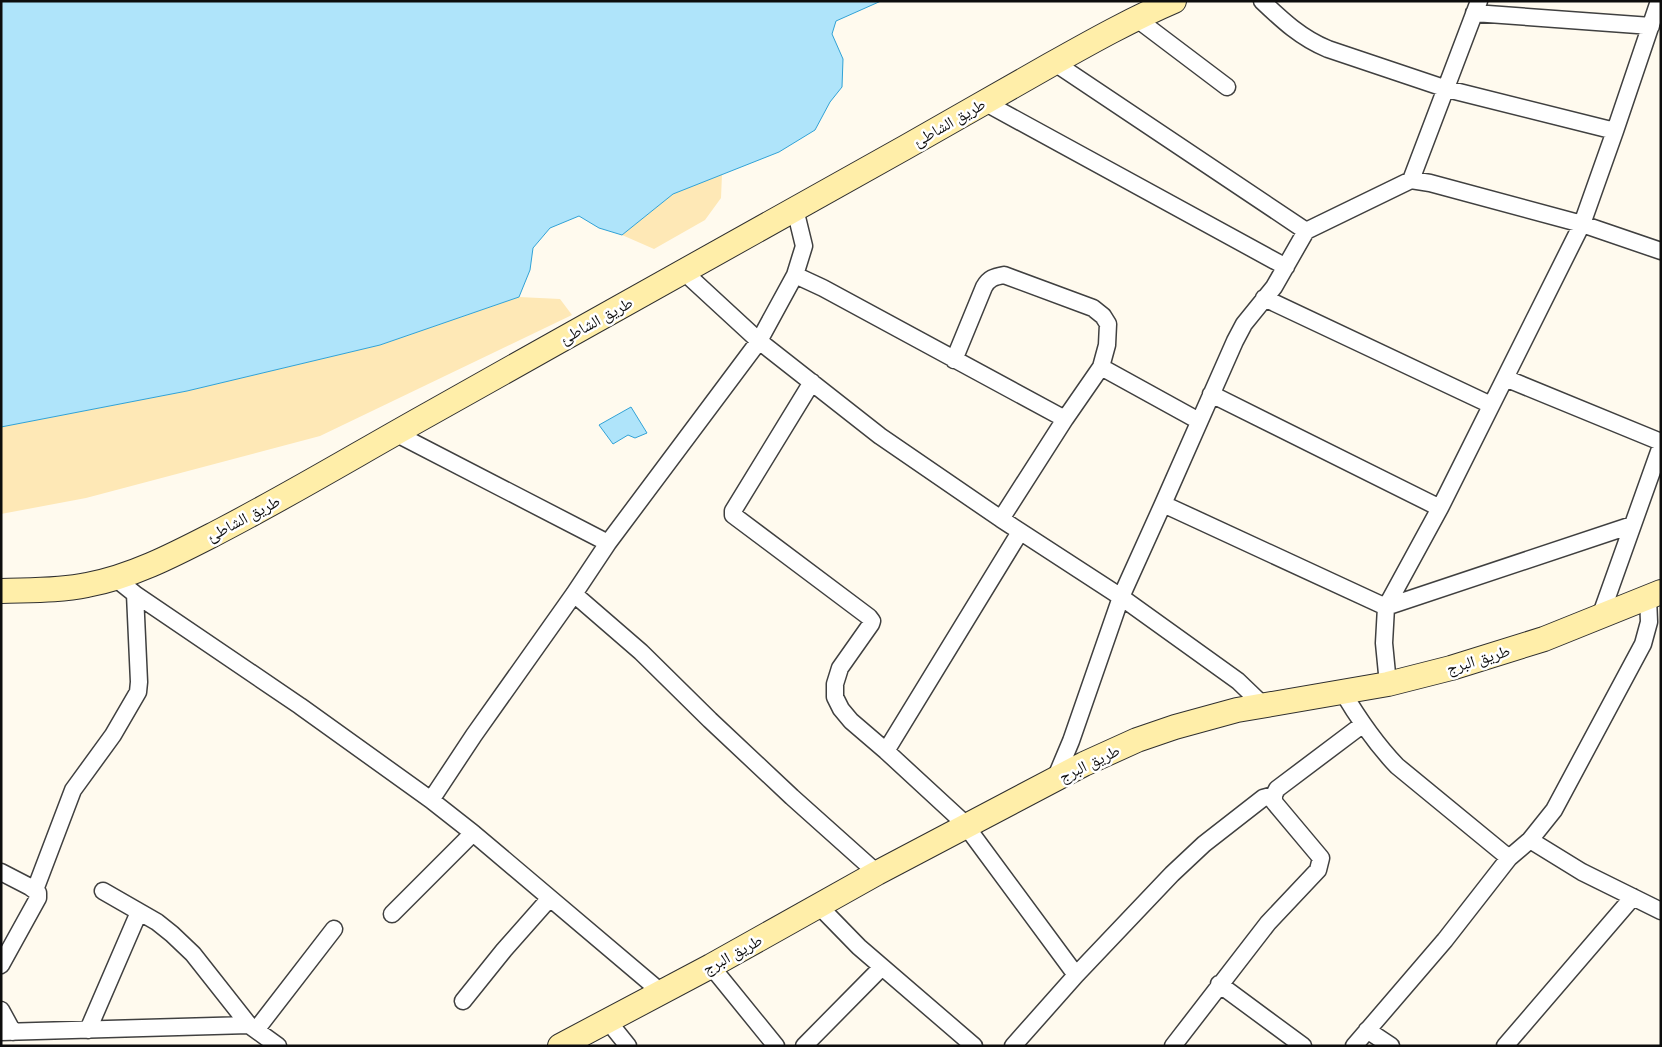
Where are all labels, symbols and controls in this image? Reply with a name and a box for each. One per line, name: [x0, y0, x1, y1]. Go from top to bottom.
street label: طريق الشاطئ: [909, 92, 990, 153]
street label: طريق الشاطئ: [556, 291, 637, 351]
street label: طريق الشاطئ: [202, 489, 285, 548]
street label: طريق البرج: [1444, 639, 1513, 681]
street label: طريق البرج: [1055, 739, 1124, 789]
street label: طريق البرج: [698, 929, 767, 981]

